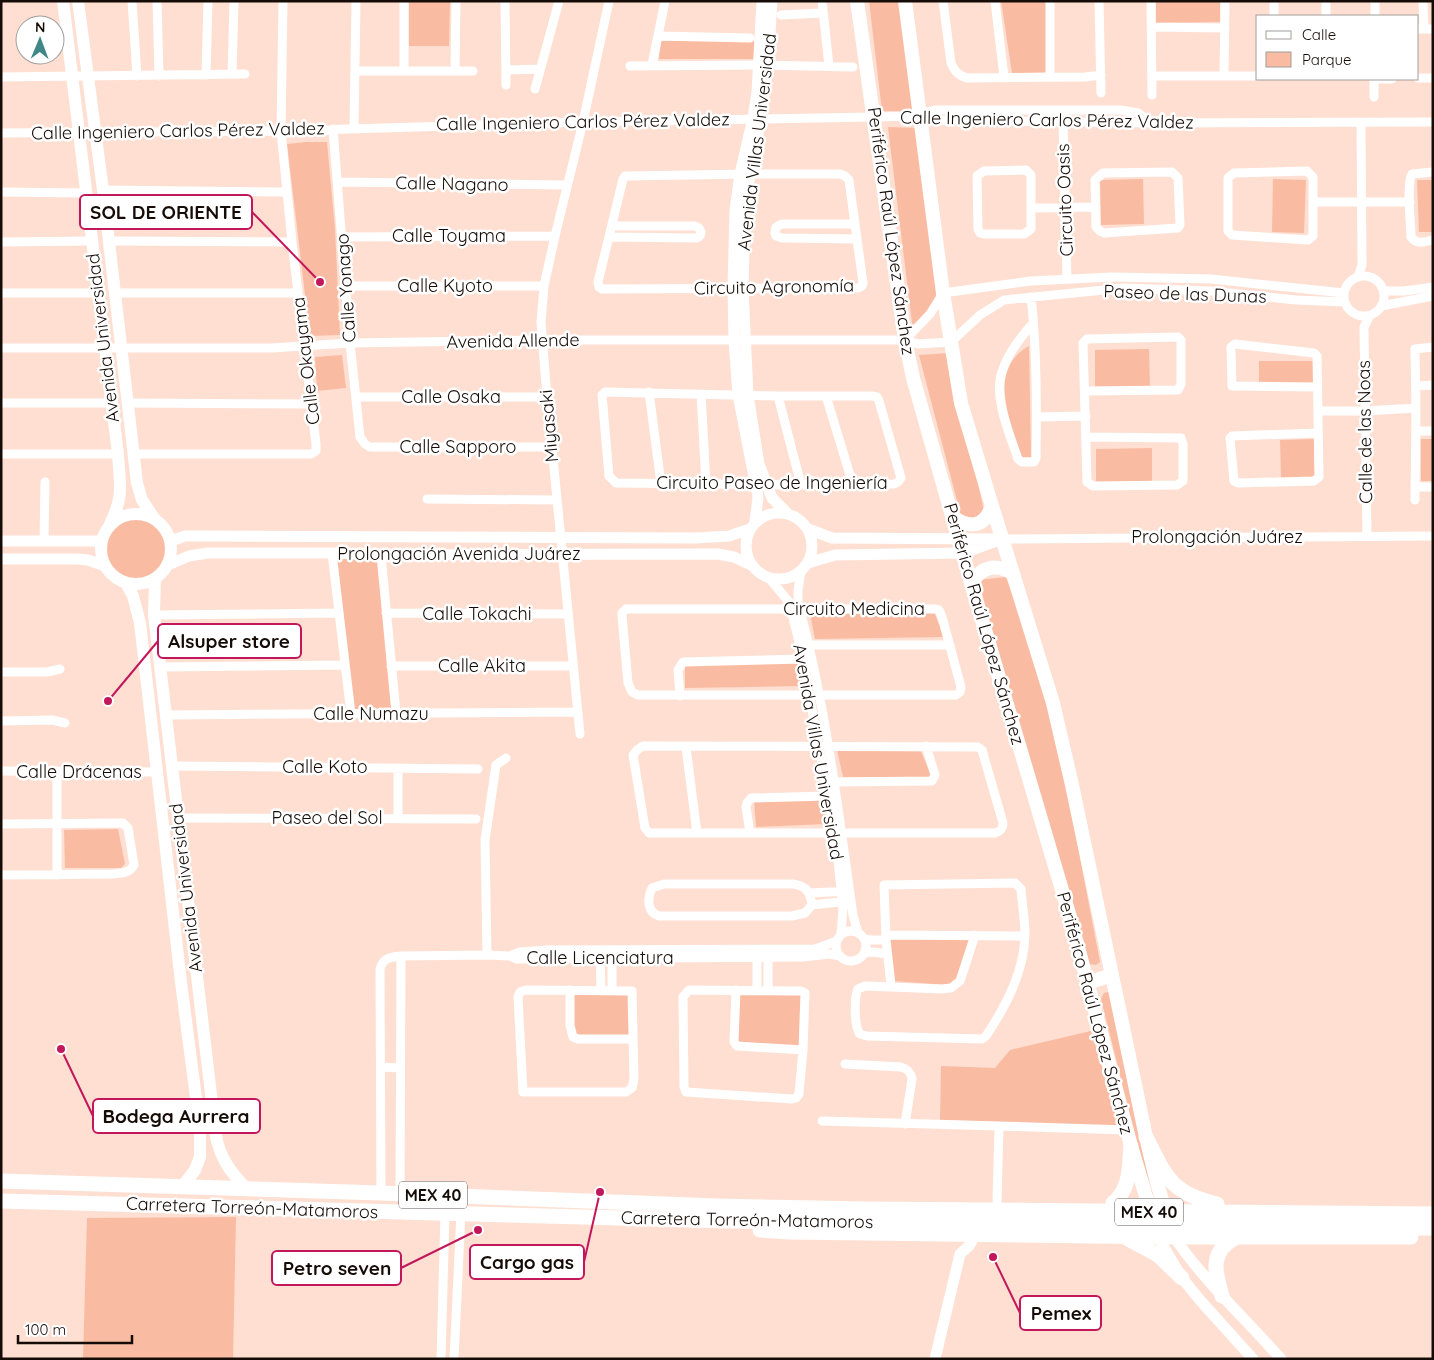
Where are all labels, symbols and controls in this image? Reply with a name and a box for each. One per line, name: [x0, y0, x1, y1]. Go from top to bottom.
north arrow: [15, 15, 65, 65]
legend: [1256, 15, 1419, 80]
text: N: [35, 18, 46, 36]
text: Calle: [1302, 25, 1336, 44]
street label: Avenida Villas Universidad: [732, 32, 781, 252]
text: Parque: [1302, 50, 1352, 69]
street label: Periférico Raúl López Sánchez: [863, 105, 920, 356]
street label: Calle Ingeniero Carlos Pérez Valdez: [900, 105, 1194, 134]
street label: Calle Ingeniero Carlos Pérez Valdez: [436, 107, 730, 136]
street label: Calle Ingeniero Carlos Pérez Valdez: [31, 116, 325, 145]
street label: Circuito Oasis: [1051, 143, 1078, 257]
street label: Calle Nagano: [395, 171, 509, 196]
callout: SOL DE ORIENTE: [80, 195, 252, 229]
text: SOL DE ORIENTE: [90, 200, 242, 224]
street label: Calle Toyama: [392, 224, 506, 247]
street label: Calle Yonago: [330, 233, 361, 343]
street label: Avenida Universidad: [81, 252, 124, 424]
street label: Calle Kyoto: [397, 274, 493, 297]
street label: Circuito Agronomía: [694, 274, 854, 299]
street label: Paseo de las Dunas: [1103, 279, 1267, 308]
street label: Calle Okayama: [286, 296, 325, 426]
street label: Avenida Allende: [446, 328, 580, 353]
street label: Calle de las Noas: [1352, 360, 1377, 504]
street label: Calle Osaka: [401, 385, 501, 408]
street label: Miyasaki: [534, 389, 563, 463]
street label: Calle Sapporo: [400, 435, 516, 458]
street label: Circuito Paseo de Ingeniería: [656, 471, 888, 494]
street label: Periférico Raúl López Sánchez: [939, 500, 1030, 747]
street label: Prolongación Juárez: [1131, 525, 1303, 548]
street label: Prolongación Avenida Juárez: [337, 542, 581, 565]
street label: Circuito Medicina: [783, 597, 925, 620]
street label: Calle Tokachi: [422, 602, 532, 625]
callout: Alsuper store: [158, 624, 301, 658]
text: Alsuper store: [168, 629, 290, 653]
street label: Avenida Villas Universidad: [788, 642, 849, 862]
street label: Calle Akita: [438, 654, 526, 677]
street label: Calle Numazu: [313, 702, 429, 725]
street label: Calle Koto: [282, 755, 368, 778]
street label: Calle Drácenas: [16, 760, 142, 783]
street label: Avenida Universidad: [164, 802, 207, 974]
street label: Paseo del Sol: [271, 806, 383, 829]
street label: Periférico Raúl López Sánchez: [1052, 889, 1139, 1137]
street label: Calle Licenciatura: [526, 946, 674, 969]
callout: Bodega Aurrera: [93, 1099, 260, 1133]
text: Bodega Aurrera: [103, 1104, 249, 1128]
road number: MEX 40: [399, 1182, 467, 1208]
street label: Carretera Torreón-Matamoros: [125, 1192, 379, 1223]
road number: MEX 40: [1115, 1198, 1183, 1226]
street label: Carretera Torreón-Matamoros: [621, 1206, 873, 1233]
callout: Cargo gas: [470, 1245, 584, 1279]
text: Cargo gas: [480, 1250, 574, 1274]
callout: Petro seven: [272, 1251, 401, 1285]
text: Petro seven: [283, 1256, 391, 1280]
callout: Pemex: [1020, 1296, 1101, 1330]
text: Pemex: [1031, 1301, 1091, 1325]
scale bar: [18, 1312, 131, 1344]
text: 100 m: [25, 1320, 66, 1339]

